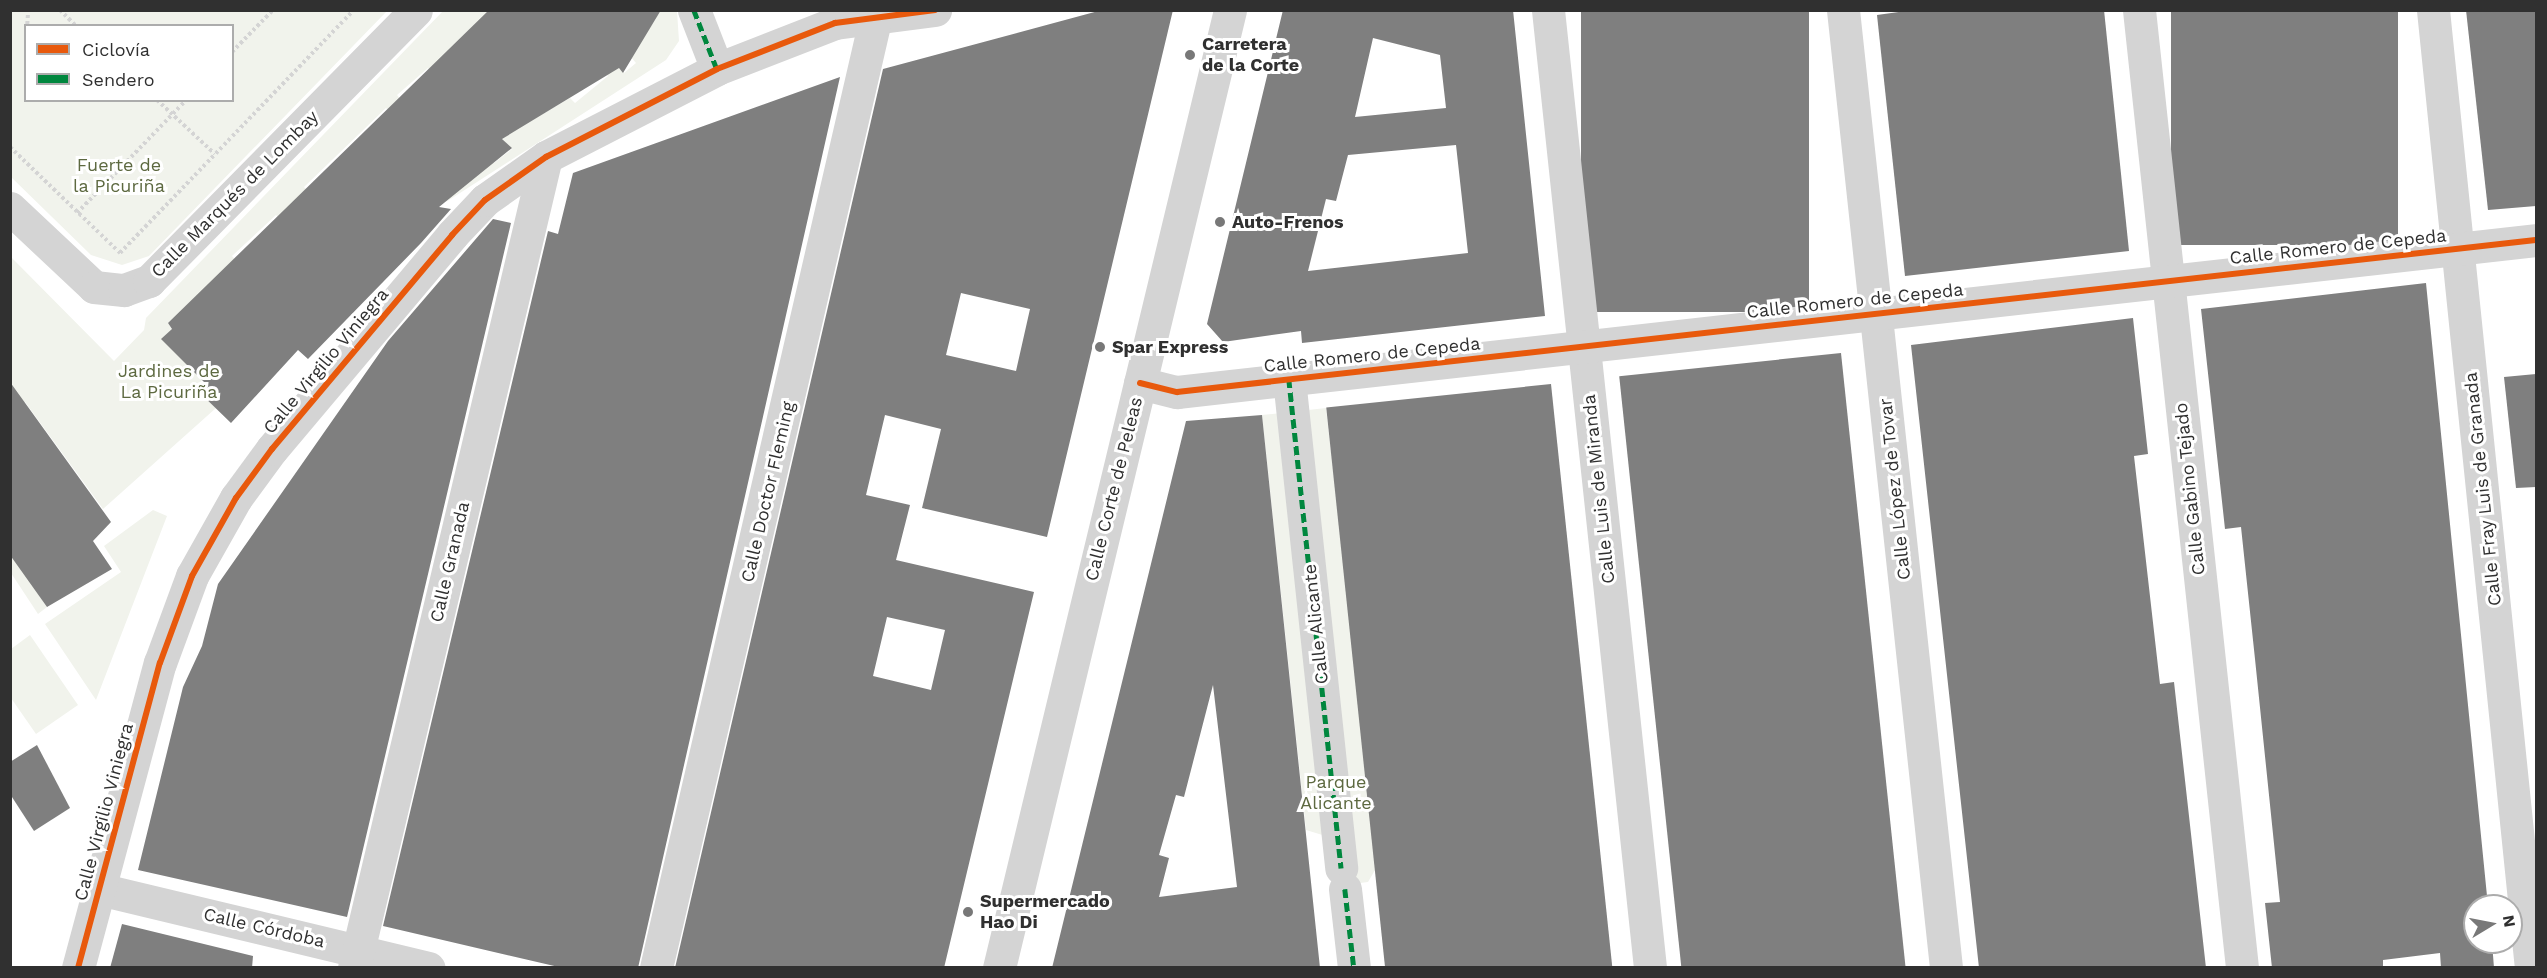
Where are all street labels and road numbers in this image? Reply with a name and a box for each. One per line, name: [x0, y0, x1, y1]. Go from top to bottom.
street label: Calle Marqués de Lombay: [147, 106, 323, 282]
street label: Calle Romero de Cepeda: [2229, 225, 2447, 269]
street label: Calle Romero de Cepeda: [1746, 279, 1964, 323]
street label: Calle Virgilio Viniegra: [258, 283, 394, 439]
street label: Calle Romero de Cepeda: [1263, 333, 1481, 377]
street label: Calle Fray Luis de Granada: [2460, 371, 2506, 607]
street label: Calle Luis de Miranda: [1578, 393, 1620, 585]
street label: Calle Corte de Peleas: [1081, 395, 1147, 583]
street label: Calle López de Tovar: [1875, 397, 1915, 581]
street label: Calle Doctor Fleming: [737, 399, 799, 585]
street label: Calle Gabino Tejado: [2170, 401, 2210, 577]
street label: Calle Granada: [426, 500, 474, 624]
street label: Calle Alicante: [1299, 562, 1333, 686]
street label: Calle Virgilio Viniegra: [70, 720, 138, 904]
street label: Calle Córdoba: [201, 904, 327, 952]

